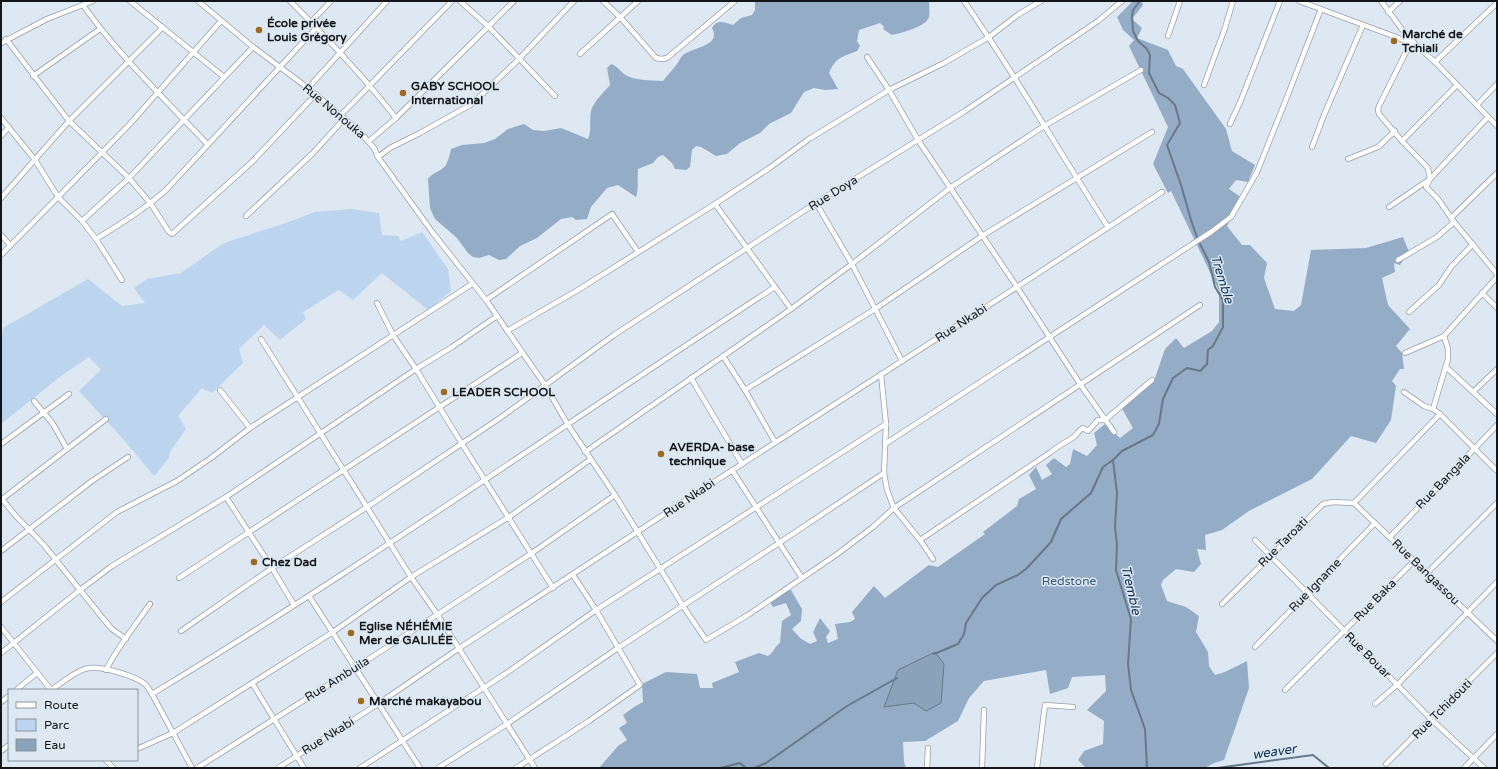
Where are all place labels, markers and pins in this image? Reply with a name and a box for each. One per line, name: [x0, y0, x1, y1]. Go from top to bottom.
place label: École privée Louis Grégory: [267, 16, 347, 45]
marker: École privée Louis Grégory: [254, 25, 264, 35]
place label: Marché de Tchiali: [1401, 27, 1463, 55]
marker: Marché de Tchiali: [1389, 36, 1399, 46]
place label: GABY SCHOOL International: [411, 79, 499, 107]
marker: GABY SCHOOL International: [398, 88, 408, 98]
place label: LEADER SCHOOL: [452, 385, 555, 399]
marker: LEADER SCHOOL: [439, 387, 449, 397]
place label: AVERDA- base technique: [668, 440, 755, 469]
marker: AVERDA- base technique: [656, 449, 666, 459]
place label: Chez Dad: [262, 555, 317, 569]
marker: Chez Dad: [249, 557, 259, 567]
place label: Eglise NÉHÉMIE Mer de GALILÉE: [359, 619, 453, 647]
marker: Eglise NÉHÉMIE Mer de GALILÉE: [346, 628, 356, 638]
place label: Marché makayabou: [369, 694, 481, 709]
marker: Marché makayabou: [356, 696, 366, 706]

